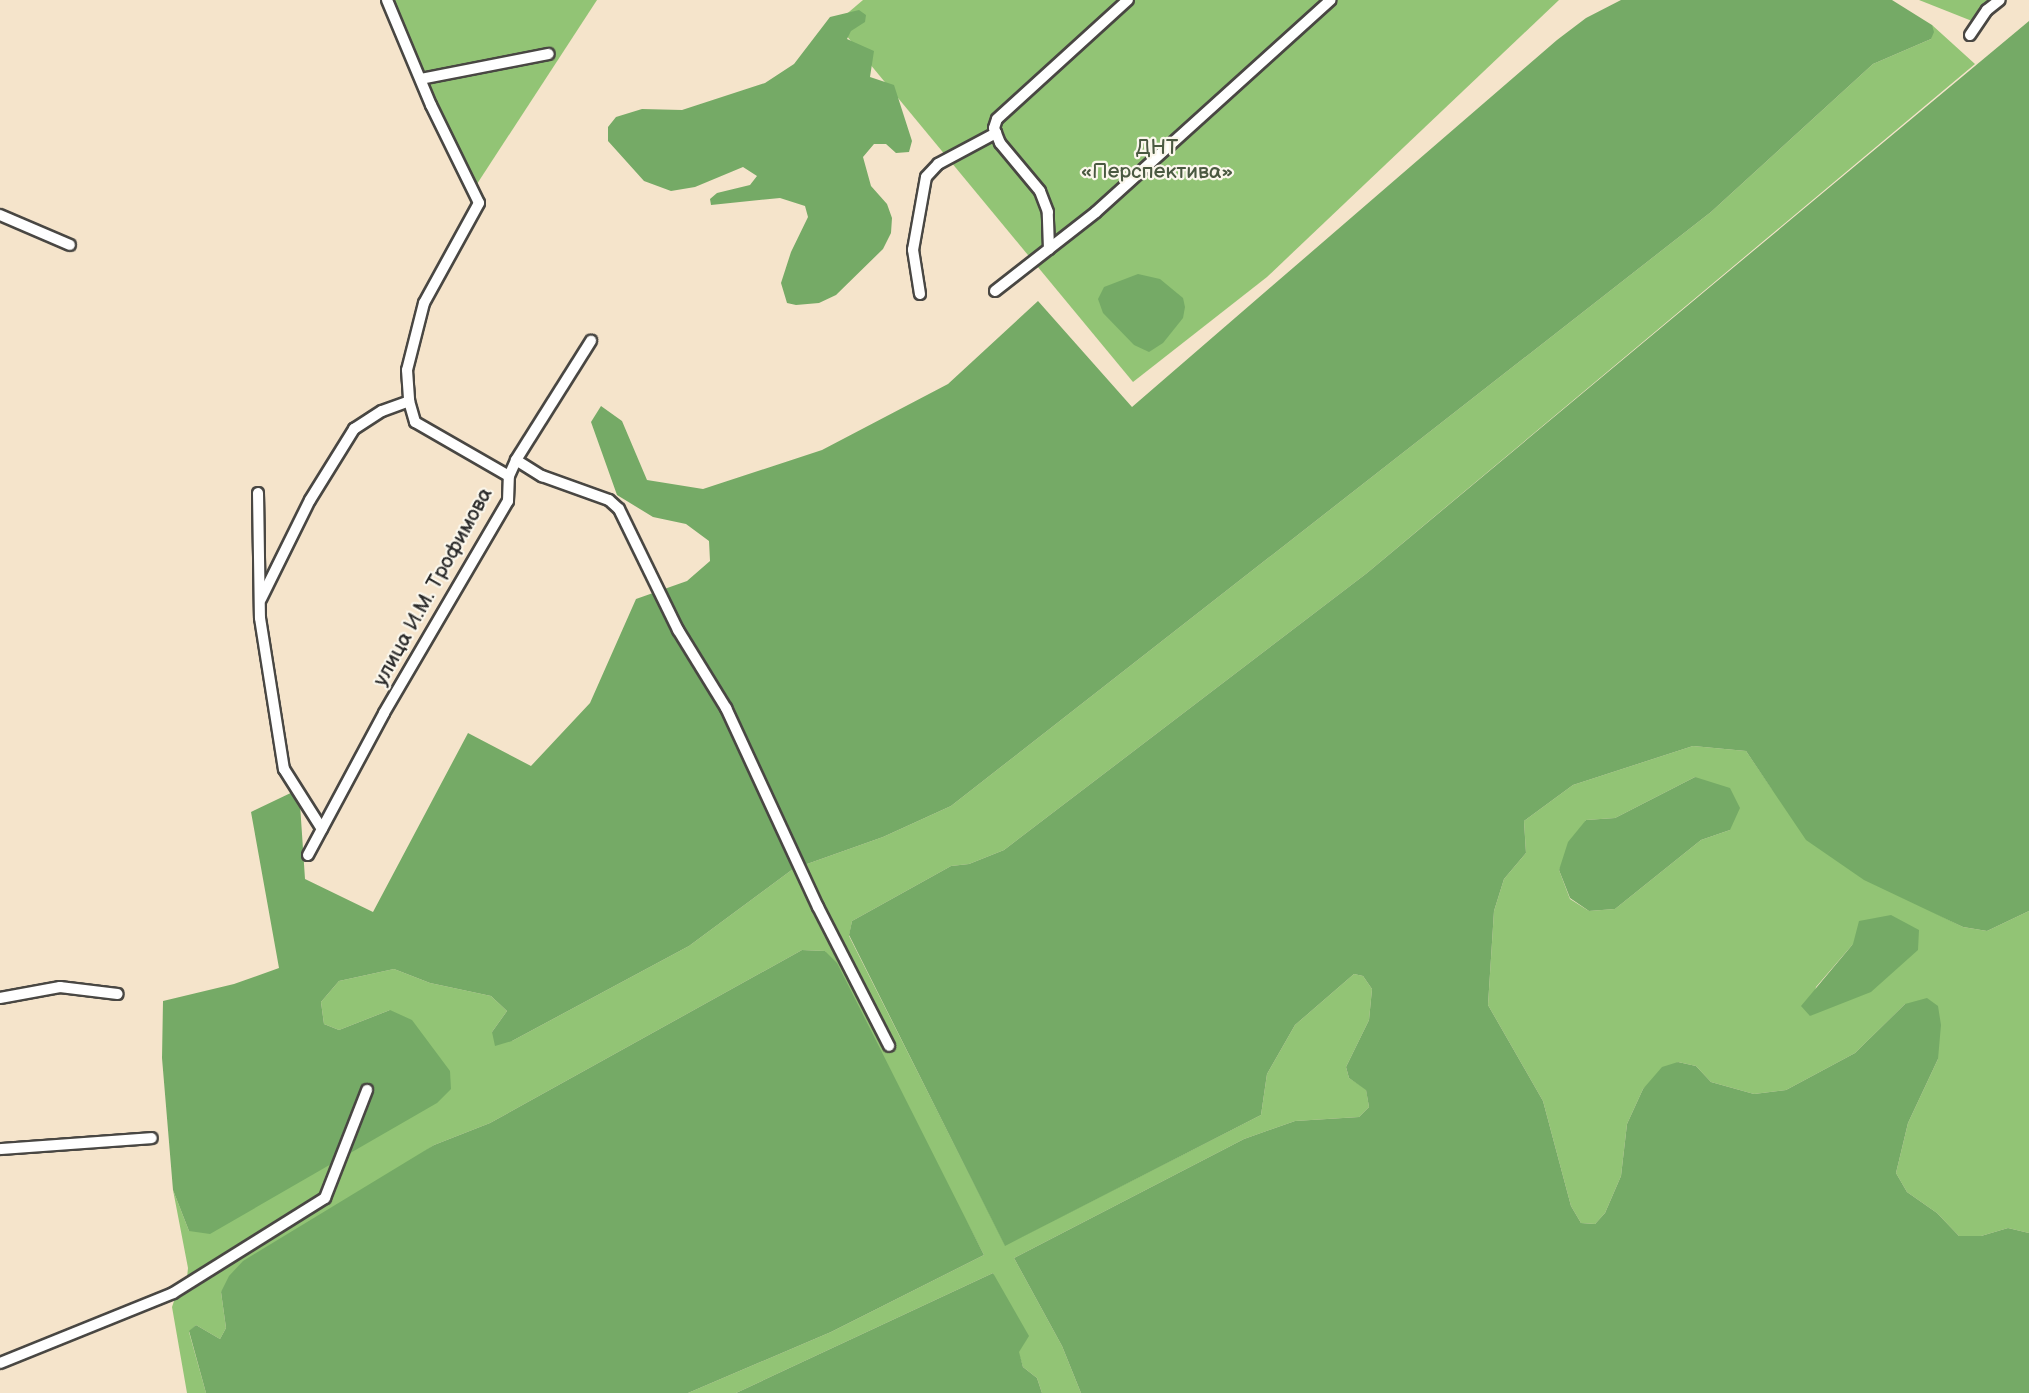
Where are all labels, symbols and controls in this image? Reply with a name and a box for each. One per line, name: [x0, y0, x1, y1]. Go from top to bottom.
park label: ДНТ «Перспектива»: [1081, 135, 1233, 185]
street label: улица И.М. Трофимова: [368, 483, 498, 691]

